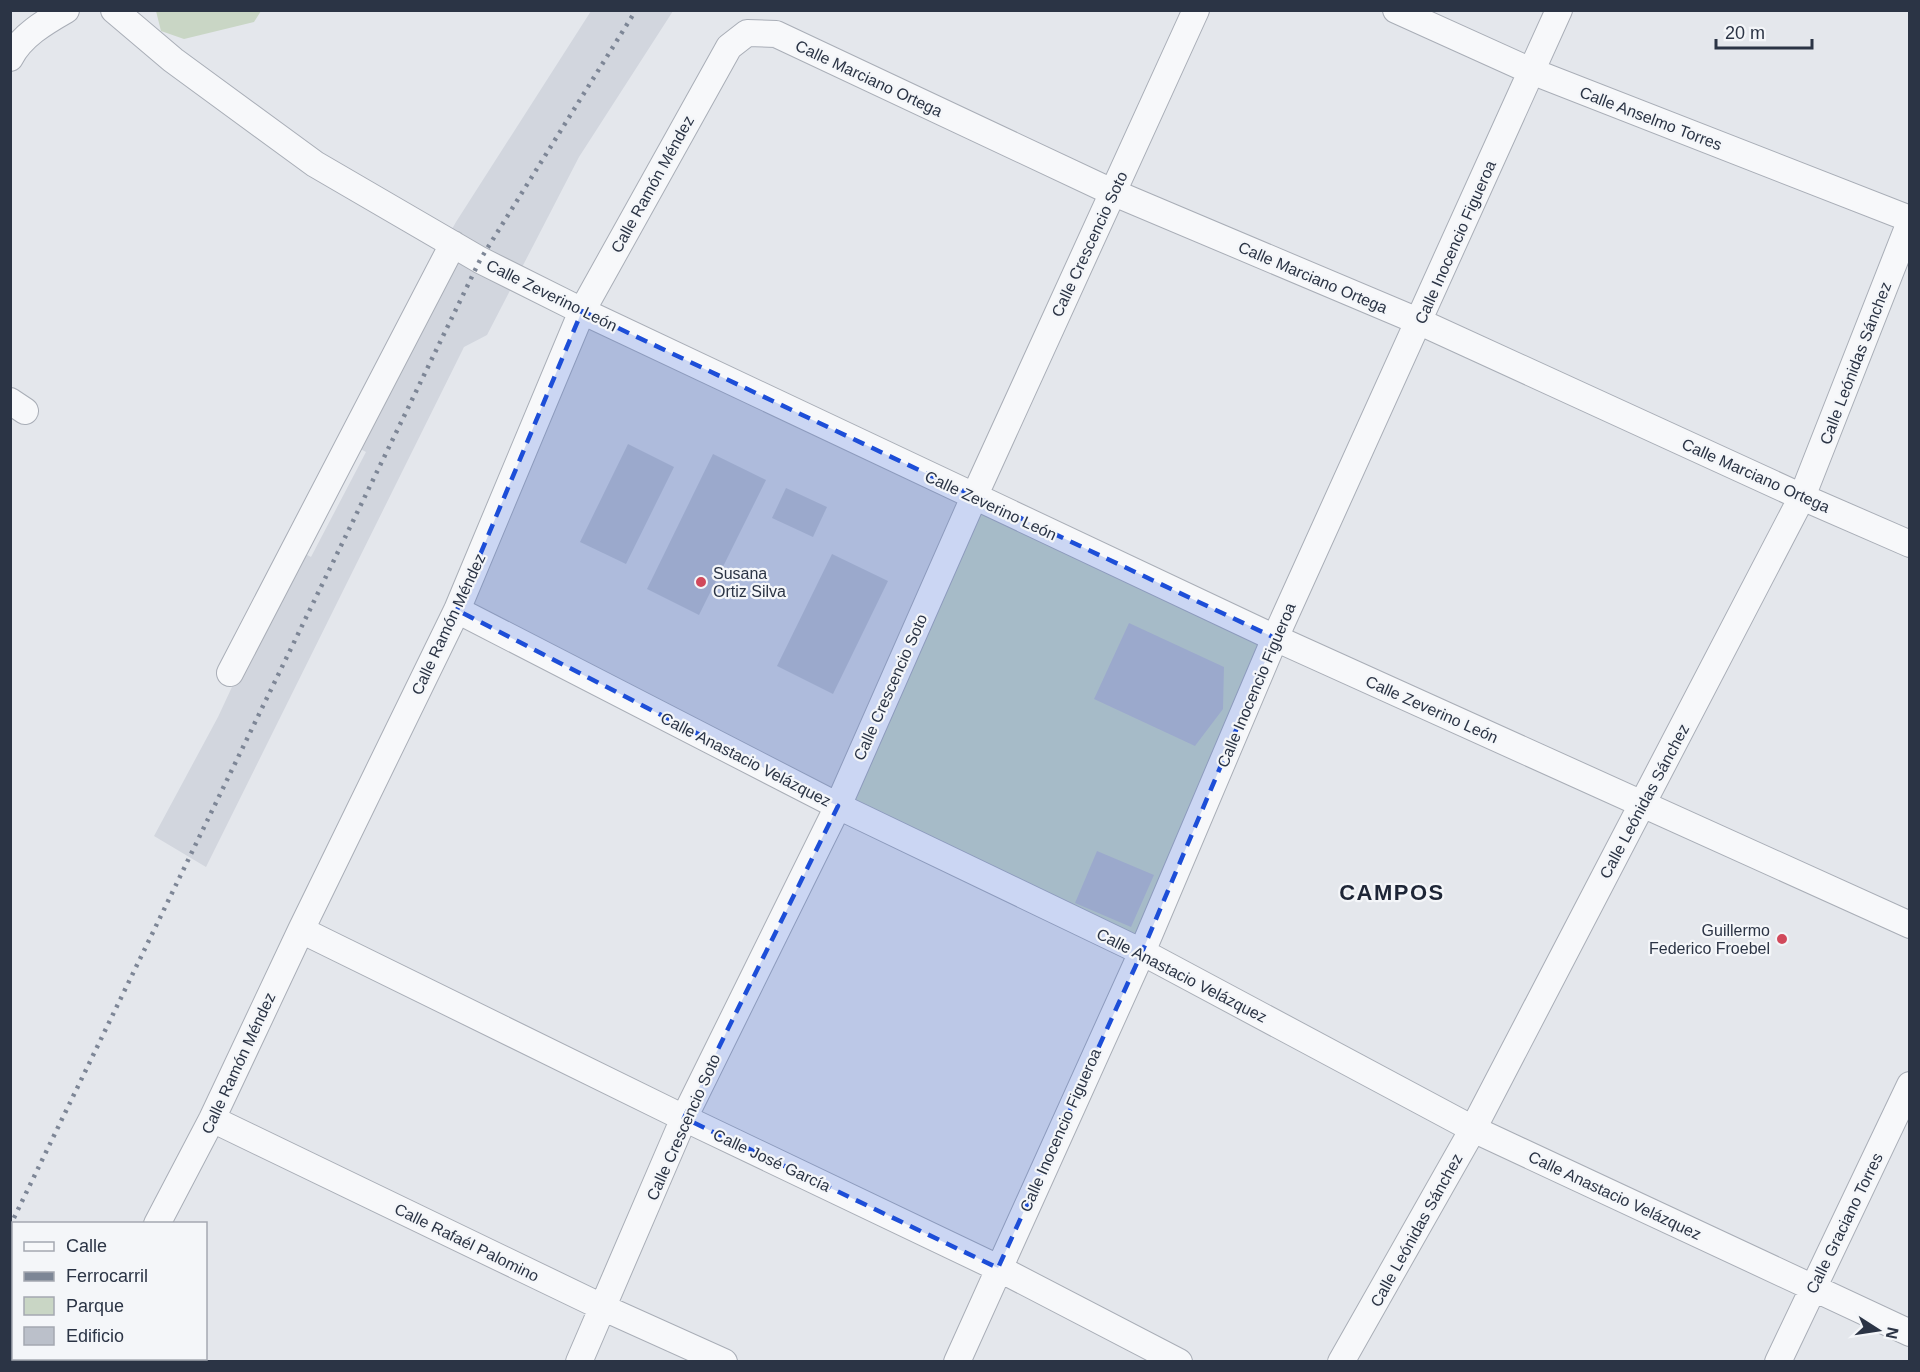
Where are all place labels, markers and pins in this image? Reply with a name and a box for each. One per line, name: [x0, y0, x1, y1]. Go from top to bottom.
place label: Susana Ortiz Silva: [713, 565, 786, 600]
marker: Susana Ortiz Silva: [694, 575, 708, 589]
place label: Guillermo Federico Froebel: [1649, 922, 1770, 957]
marker: Guillermo Federico Froebel: [1775, 932, 1789, 946]

